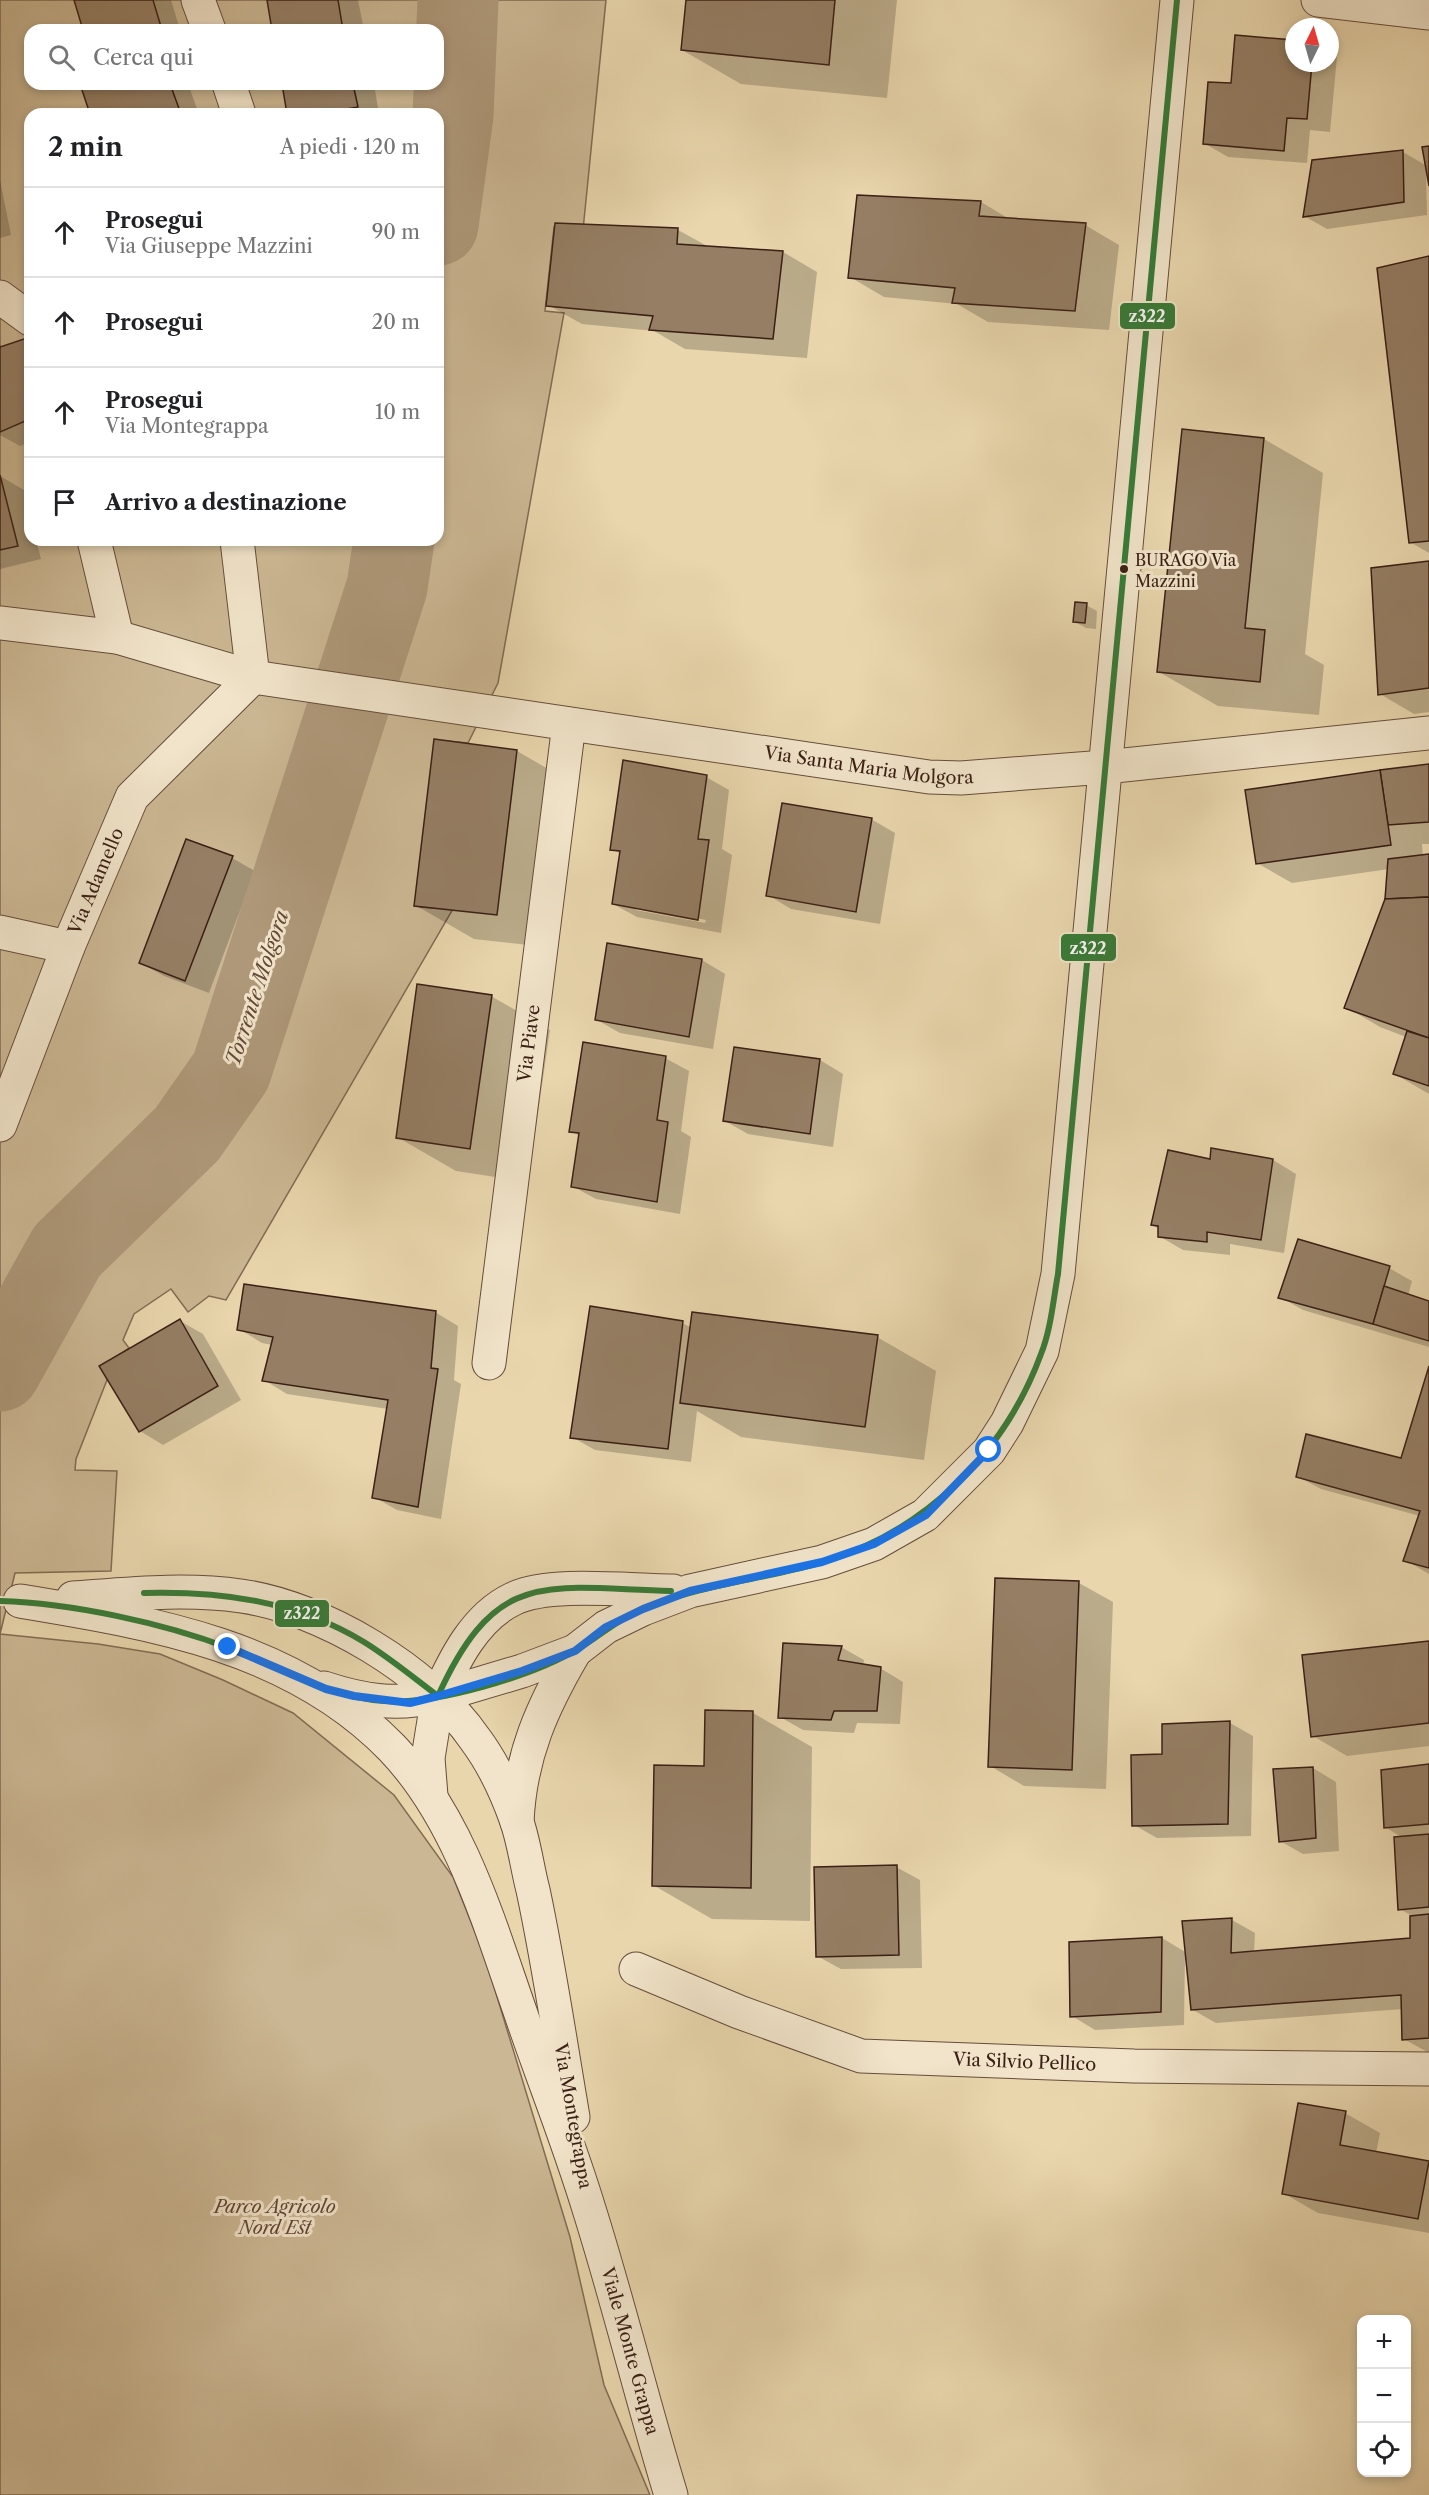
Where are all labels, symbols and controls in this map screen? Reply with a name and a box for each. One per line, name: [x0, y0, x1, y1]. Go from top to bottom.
north arrow: [1285, 18, 1339, 72]
search box: [24, 24, 444, 90]
icon: search: [45, 41, 78, 74]
text: Cerca qui: [93, 44, 194, 71]
text: 2 min: [48, 131, 123, 163]
text: A piedi · 120 m: [280, 135, 420, 159]
text: Prosegui: [105, 207, 203, 234]
icon: ahead: [48, 216, 81, 249]
text: 90 m: [372, 220, 420, 244]
text: Via Giuseppe Mazzini: [105, 234, 313, 258]
line badge: z322: [1119, 302, 1176, 330]
icon: ahead: [48, 306, 81, 339]
text: z322: [1129, 306, 1165, 326]
text: Prosegui: [105, 309, 203, 336]
text: 20 m: [372, 310, 420, 334]
text: Prosegui: [105, 387, 203, 414]
icon: ahead: [48, 396, 81, 429]
text: 10 m: [375, 400, 420, 424]
text: Via Montegrappa: [105, 414, 269, 438]
icon: arrive: [48, 486, 81, 519]
text: Arrivo a destinazione: [105, 489, 347, 516]
place label: BURAGO Via Mazzini: [1135, 550, 1237, 591]
marker: BURAGO Via Mazzini: [1118, 563, 1130, 575]
street label: Via Santa Maria Molgora: [762, 742, 975, 789]
street label: Via Adamello: [63, 825, 129, 939]
water label: Torrente Molgora: [221, 908, 293, 1068]
line badge: z322: [1060, 933, 1117, 962]
text: z322: [1070, 938, 1106, 958]
street label: Via Piave: [513, 1003, 545, 1085]
route start: [975, 1436, 1001, 1462]
line badge: z322: [274, 1599, 330, 1628]
text: z322: [284, 1603, 320, 1623]
route end: [214, 1633, 240, 1659]
street label: Via Montegrappa: [549, 2041, 597, 2191]
street label: Via Silvio Pellico: [952, 2048, 1097, 2076]
park label: Parco Agricolo Nord Est: [212, 2196, 336, 2239]
street label: Viale Monte Grappa: [596, 2264, 664, 2438]
map controls: [1357, 2315, 1411, 2477]
button: +: [1357, 2315, 1411, 2369]
button: −: [1357, 2369, 1411, 2423]
button: locate: [1357, 2423, 1411, 2477]

